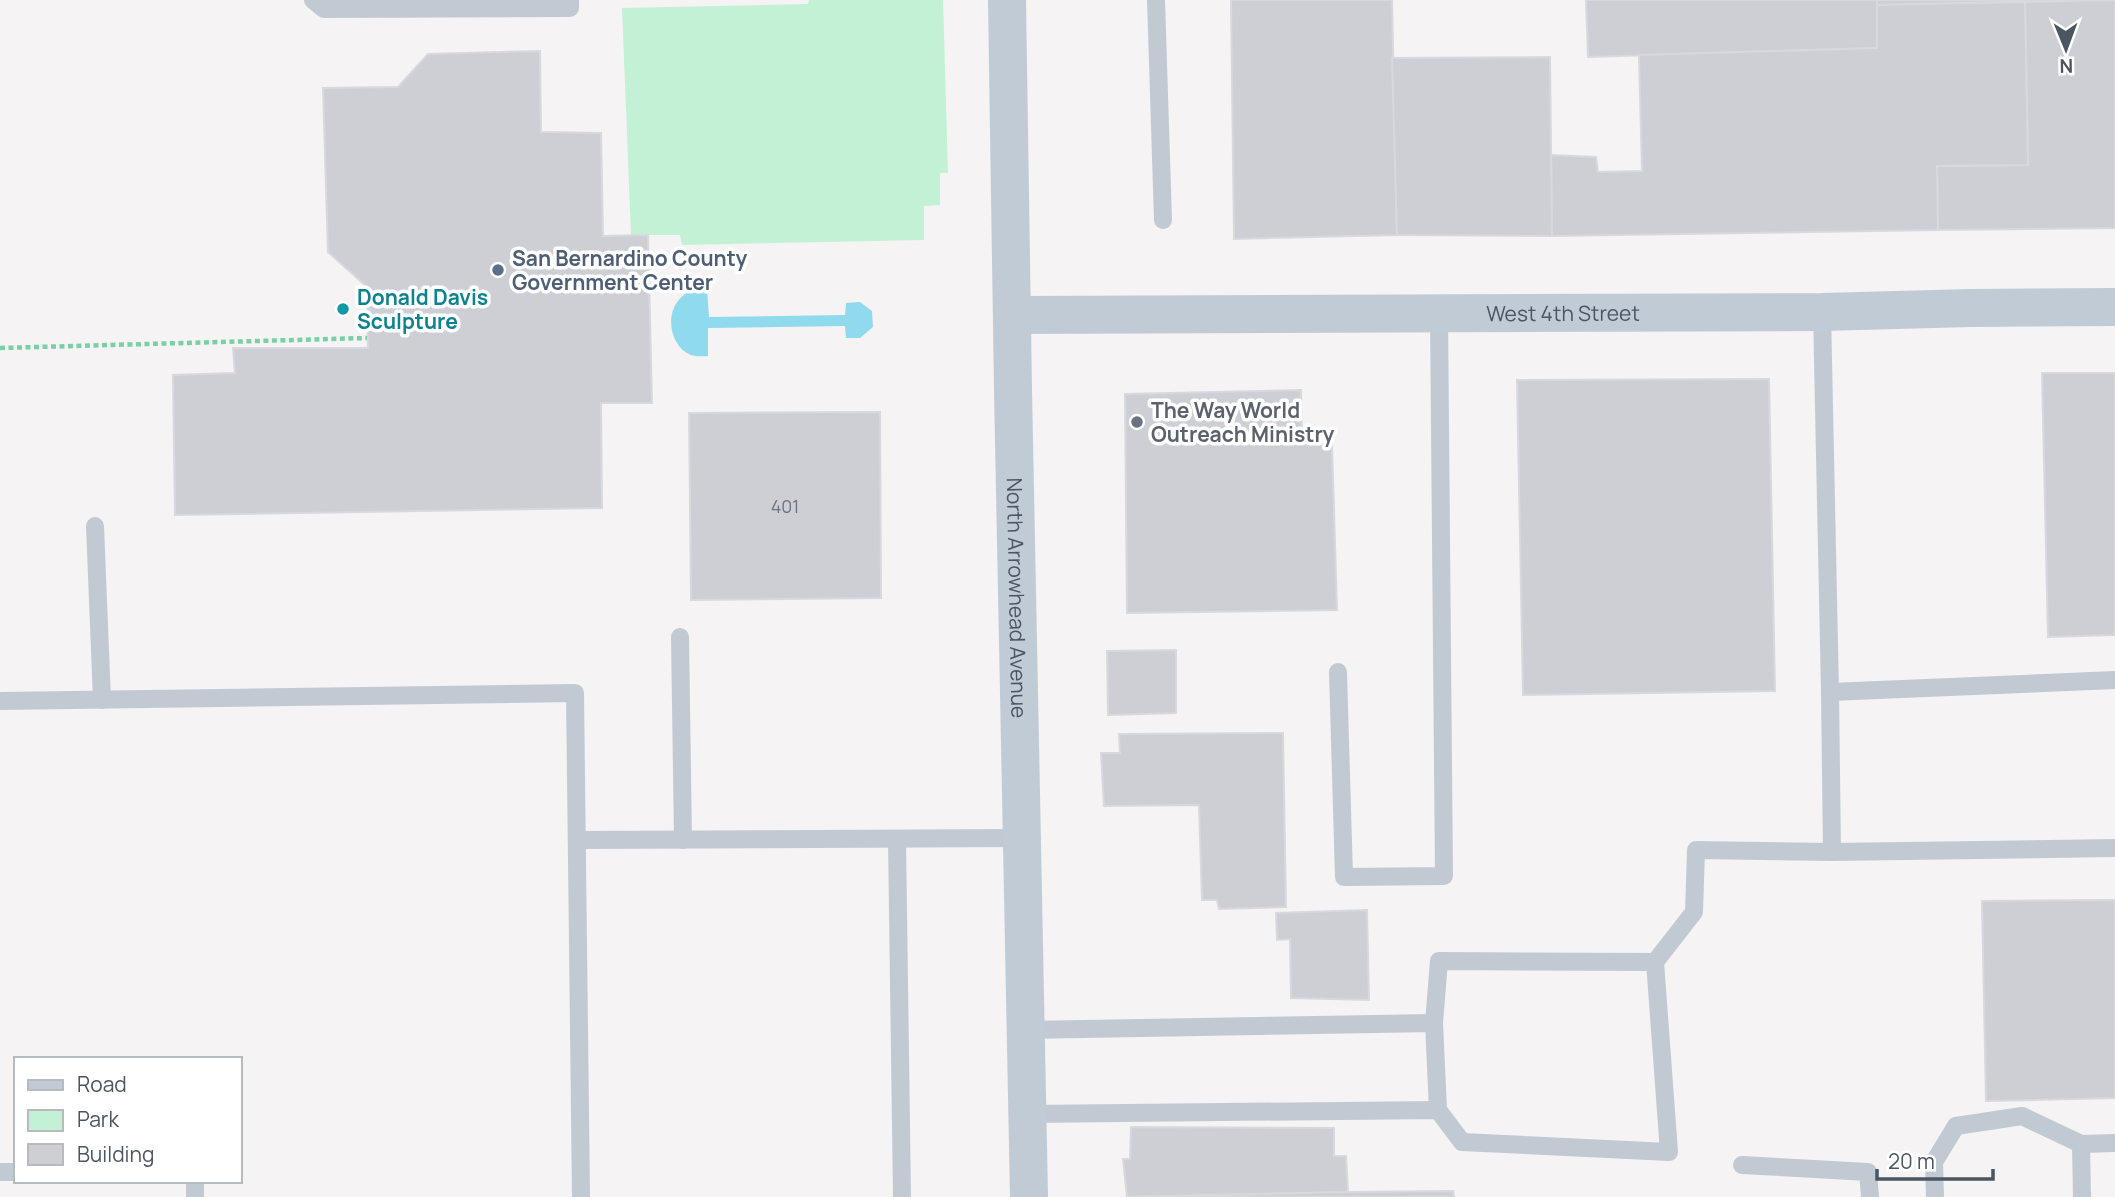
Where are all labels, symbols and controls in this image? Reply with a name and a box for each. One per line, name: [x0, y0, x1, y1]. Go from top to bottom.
north arrow: [2031, 14, 2101, 84]
text: N: [2059, 53, 2073, 79]
place label: San Bernardino County Government Center: [512, 244, 747, 296]
marker: San Bernardino County Government Center: [490, 262, 506, 278]
place label: Donald Davis Sculpture: [357, 283, 488, 335]
street label: West 4th Street: [1486, 299, 1640, 327]
marker: Donald Davis Sculpture: [335, 301, 351, 317]
place label: The Way World Outreach Ministry: [1151, 396, 1334, 448]
marker: The Way World Outreach Ministry: [1129, 414, 1145, 430]
street label: North Arrowhead Avenue: [1001, 477, 1034, 719]
house number: 401: [771, 494, 799, 518]
legend: [14, 1057, 242, 1183]
text: Road: [77, 1070, 127, 1098]
text: Park: [77, 1105, 119, 1133]
scale bar: [1877, 1138, 1993, 1182]
text: Building: [77, 1140, 154, 1168]
text: 20 m: [1888, 1147, 1935, 1175]

